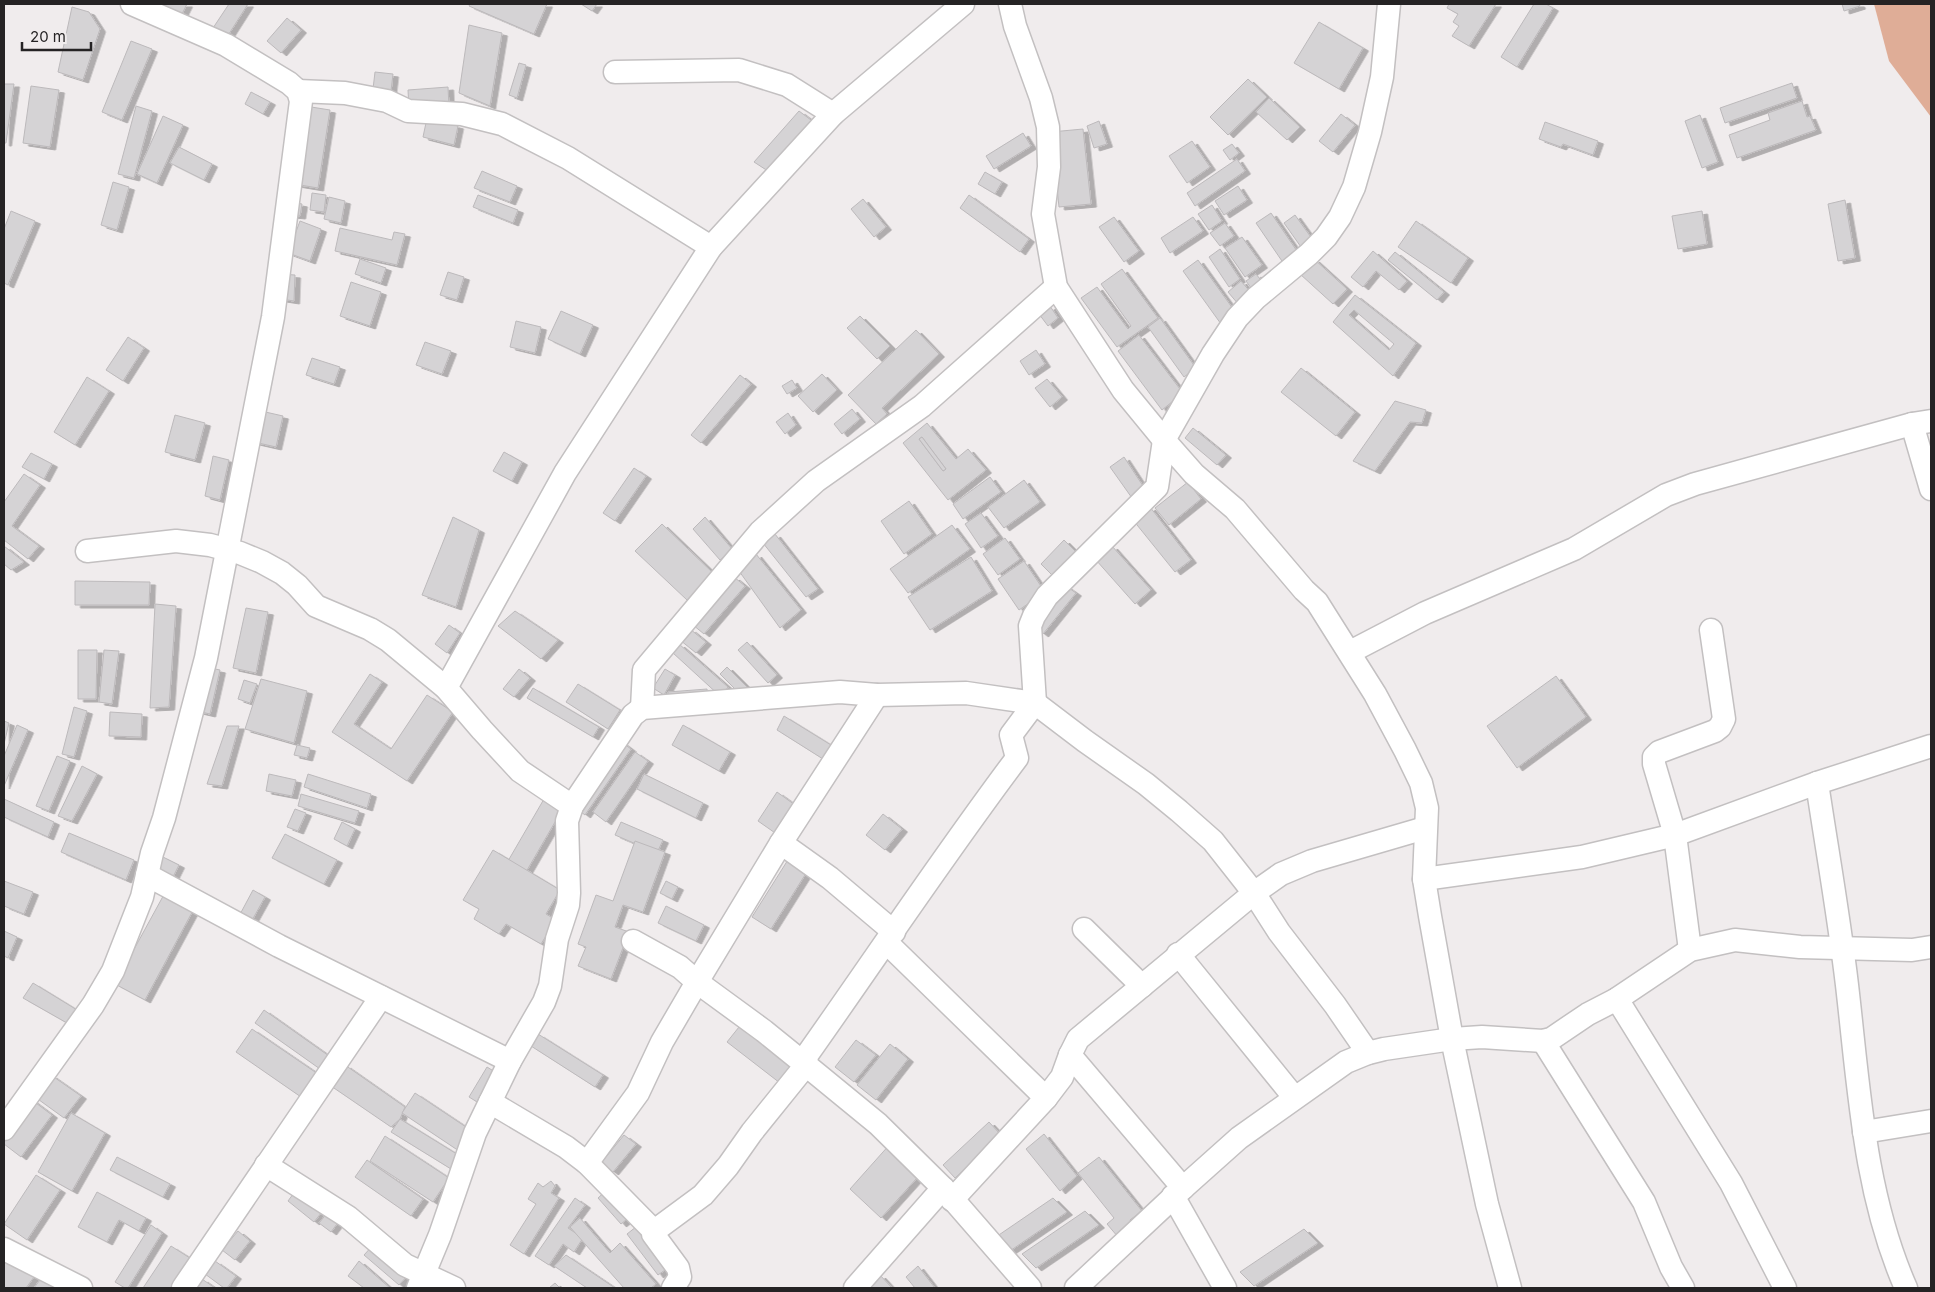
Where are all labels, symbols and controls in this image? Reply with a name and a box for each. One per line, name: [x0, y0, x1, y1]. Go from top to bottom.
scale bar: [22, 20, 91, 52]
text: 20 m: [30, 27, 66, 46]

